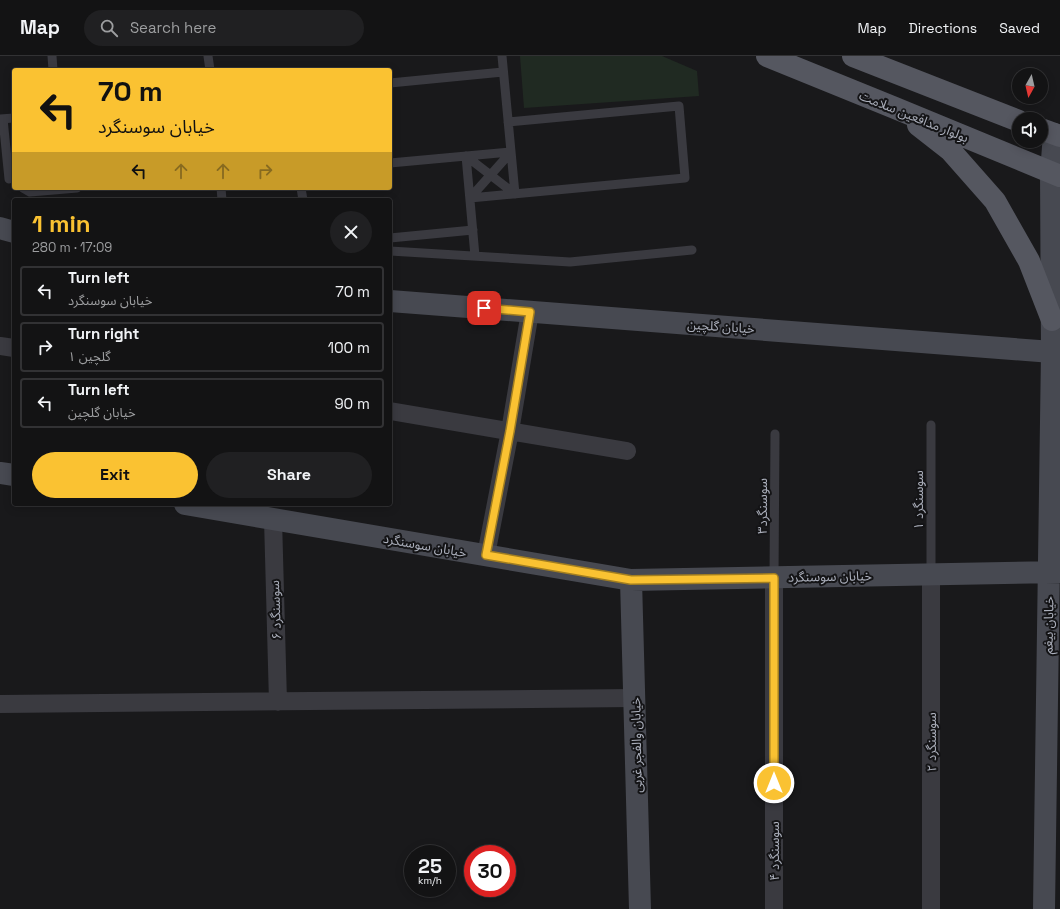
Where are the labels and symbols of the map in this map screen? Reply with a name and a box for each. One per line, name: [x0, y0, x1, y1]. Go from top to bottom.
north arrow: [1012, 68, 1048, 104]
street label: بولوار مدافعین سلامت: [857, 87, 971, 146]
pin: [467, 291, 501, 325]
street label: خیابان گلچین: [687, 316, 756, 338]
street label: سوسنگرد ۱: [910, 470, 927, 530]
street label: سوسنگرد۳: [754, 478, 771, 534]
street label: خیابان سوسنگرد: [382, 530, 468, 561]
street label: خیابان سوسنگرد: [788, 567, 873, 586]
street label: سوسنگرد ۶: [266, 580, 285, 640]
street label: خیابان بیغم: [1039, 595, 1060, 654]
street label: خیابان والفجر غربی: [627, 697, 646, 793]
street label: سوسنگرد ۲: [923, 712, 940, 772]
position arrow: [753, 762, 795, 804]
street label: سوسنگرد ۴: [766, 821, 783, 881]
speed limit sign: 30: [464, 845, 516, 897]

